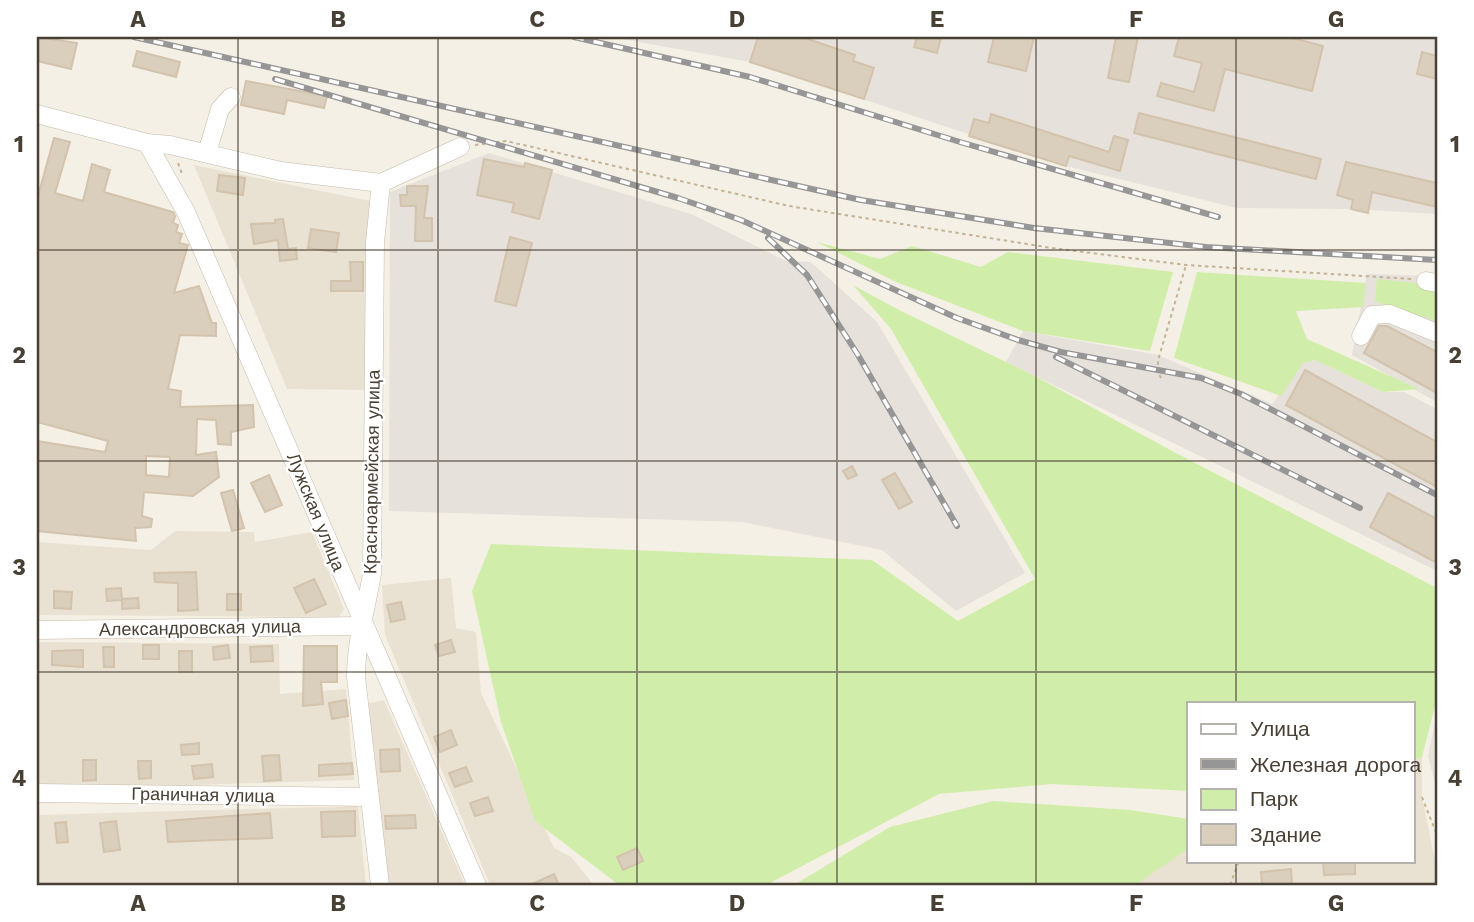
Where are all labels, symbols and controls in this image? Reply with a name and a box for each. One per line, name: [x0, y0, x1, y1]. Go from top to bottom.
text: A: [130, 6, 146, 33]
text: B: [330, 6, 346, 33]
text: C: [529, 6, 545, 33]
text: D: [729, 6, 745, 33]
text: E: [930, 6, 944, 33]
text: F: [1129, 6, 1143, 33]
text: G: [1328, 6, 1344, 33]
text: 1: [14, 131, 24, 158]
text: 1: [1450, 131, 1460, 158]
text: 2: [12, 342, 26, 369]
text: 2: [1448, 342, 1462, 369]
street label: Красноармейская улица: [359, 369, 384, 574]
street label: Лужская улица: [283, 450, 350, 575]
text: 3: [12, 554, 26, 581]
text: 3: [1448, 554, 1462, 581]
street label: Александровская улица: [99, 615, 302, 640]
legend: [1187, 702, 1414, 862]
text: Улица: [1250, 716, 1310, 741]
text: Железная дорога: [1250, 752, 1422, 777]
text: 4: [12, 765, 27, 792]
text: 4: [1448, 765, 1463, 792]
street label: Граничная улица: [131, 783, 276, 806]
text: Парк: [1250, 786, 1298, 811]
text: Здание: [1250, 822, 1322, 847]
text: A: [130, 890, 146, 917]
text: B: [330, 890, 346, 917]
text: C: [529, 890, 545, 917]
text: D: [729, 890, 745, 917]
text: E: [930, 890, 944, 917]
text: F: [1129, 890, 1143, 917]
text: G: [1328, 890, 1344, 917]

